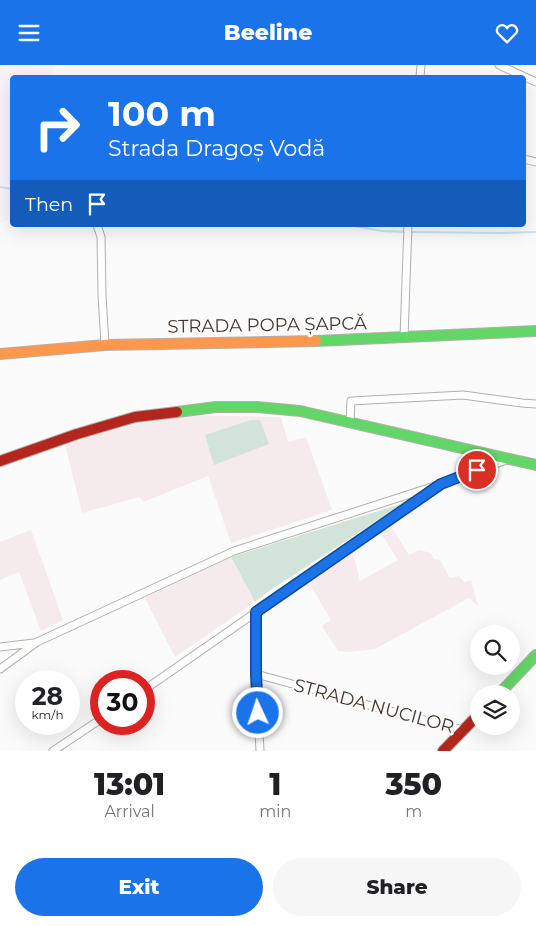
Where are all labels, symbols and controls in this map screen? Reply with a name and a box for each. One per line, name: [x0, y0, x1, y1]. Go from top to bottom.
icon: menu: [15, 19, 43, 47]
text: Beeline: [224, 19, 312, 46]
icon: heart: [493, 19, 521, 47]
text: 100 m: [108, 92, 216, 135]
icon: right: [25, 95, 90, 160]
text: Strada Dragoș Vodă: [108, 135, 325, 162]
icon: arrive: [83, 190, 111, 218]
text: Then: [25, 193, 73, 216]
street label: STRADA POPA ȘAPCĂ: [167, 312, 367, 339]
pin: [456, 449, 498, 491]
icon: arrive: [463, 456, 491, 484]
map controls: [470, 625, 520, 735]
button: search: [470, 625, 520, 675]
speed limit sign: 30: [90, 670, 155, 735]
street label: STRADA NUCILOR: [291, 674, 457, 738]
text: 28: [32, 681, 63, 711]
button: layers: [470, 685, 520, 735]
position arrow: [231, 686, 283, 738]
text: km/h: [31, 707, 64, 722]
text: 13:01: [94, 766, 165, 803]
text: 1: [269, 766, 281, 803]
text: 350: [385, 766, 442, 803]
text: Arrival: [104, 802, 155, 821]
text: min: [259, 802, 291, 821]
text: m: [405, 802, 422, 821]
button: Exit: [15, 858, 263, 916]
button: Share: [273, 858, 521, 916]

